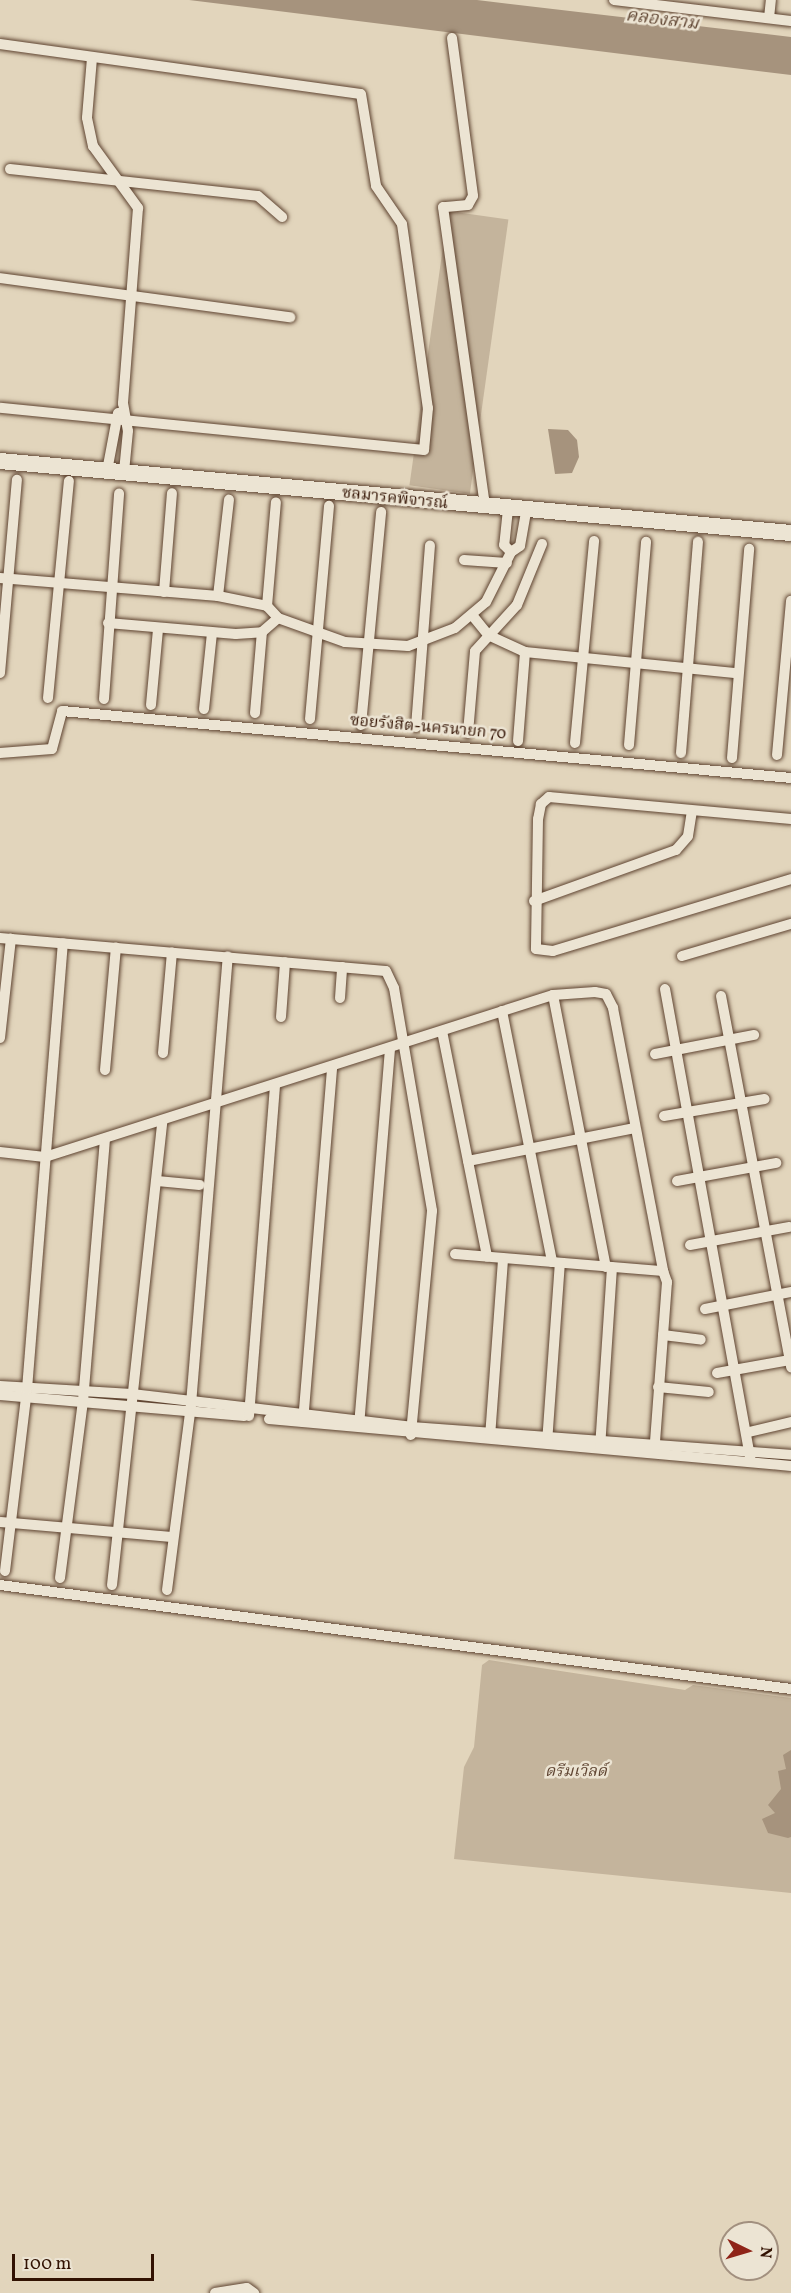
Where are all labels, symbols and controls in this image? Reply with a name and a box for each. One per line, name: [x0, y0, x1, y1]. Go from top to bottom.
water label: คลองสาม: [624, 6, 700, 36]
street label: ชลมารคพิจารณ์: [341, 484, 449, 514]
street label: ซอยรังสิต-นครนายก 70: [349, 712, 507, 744]
park label: ดรีมเวิลด์: [545, 1762, 607, 1782]
north arrow: [719, 2221, 779, 2281]
scale bar: [15, 2242, 158, 2280]
text: N: [753, 2246, 776, 2259]
text: 100 m: [23, 2252, 72, 2277]

